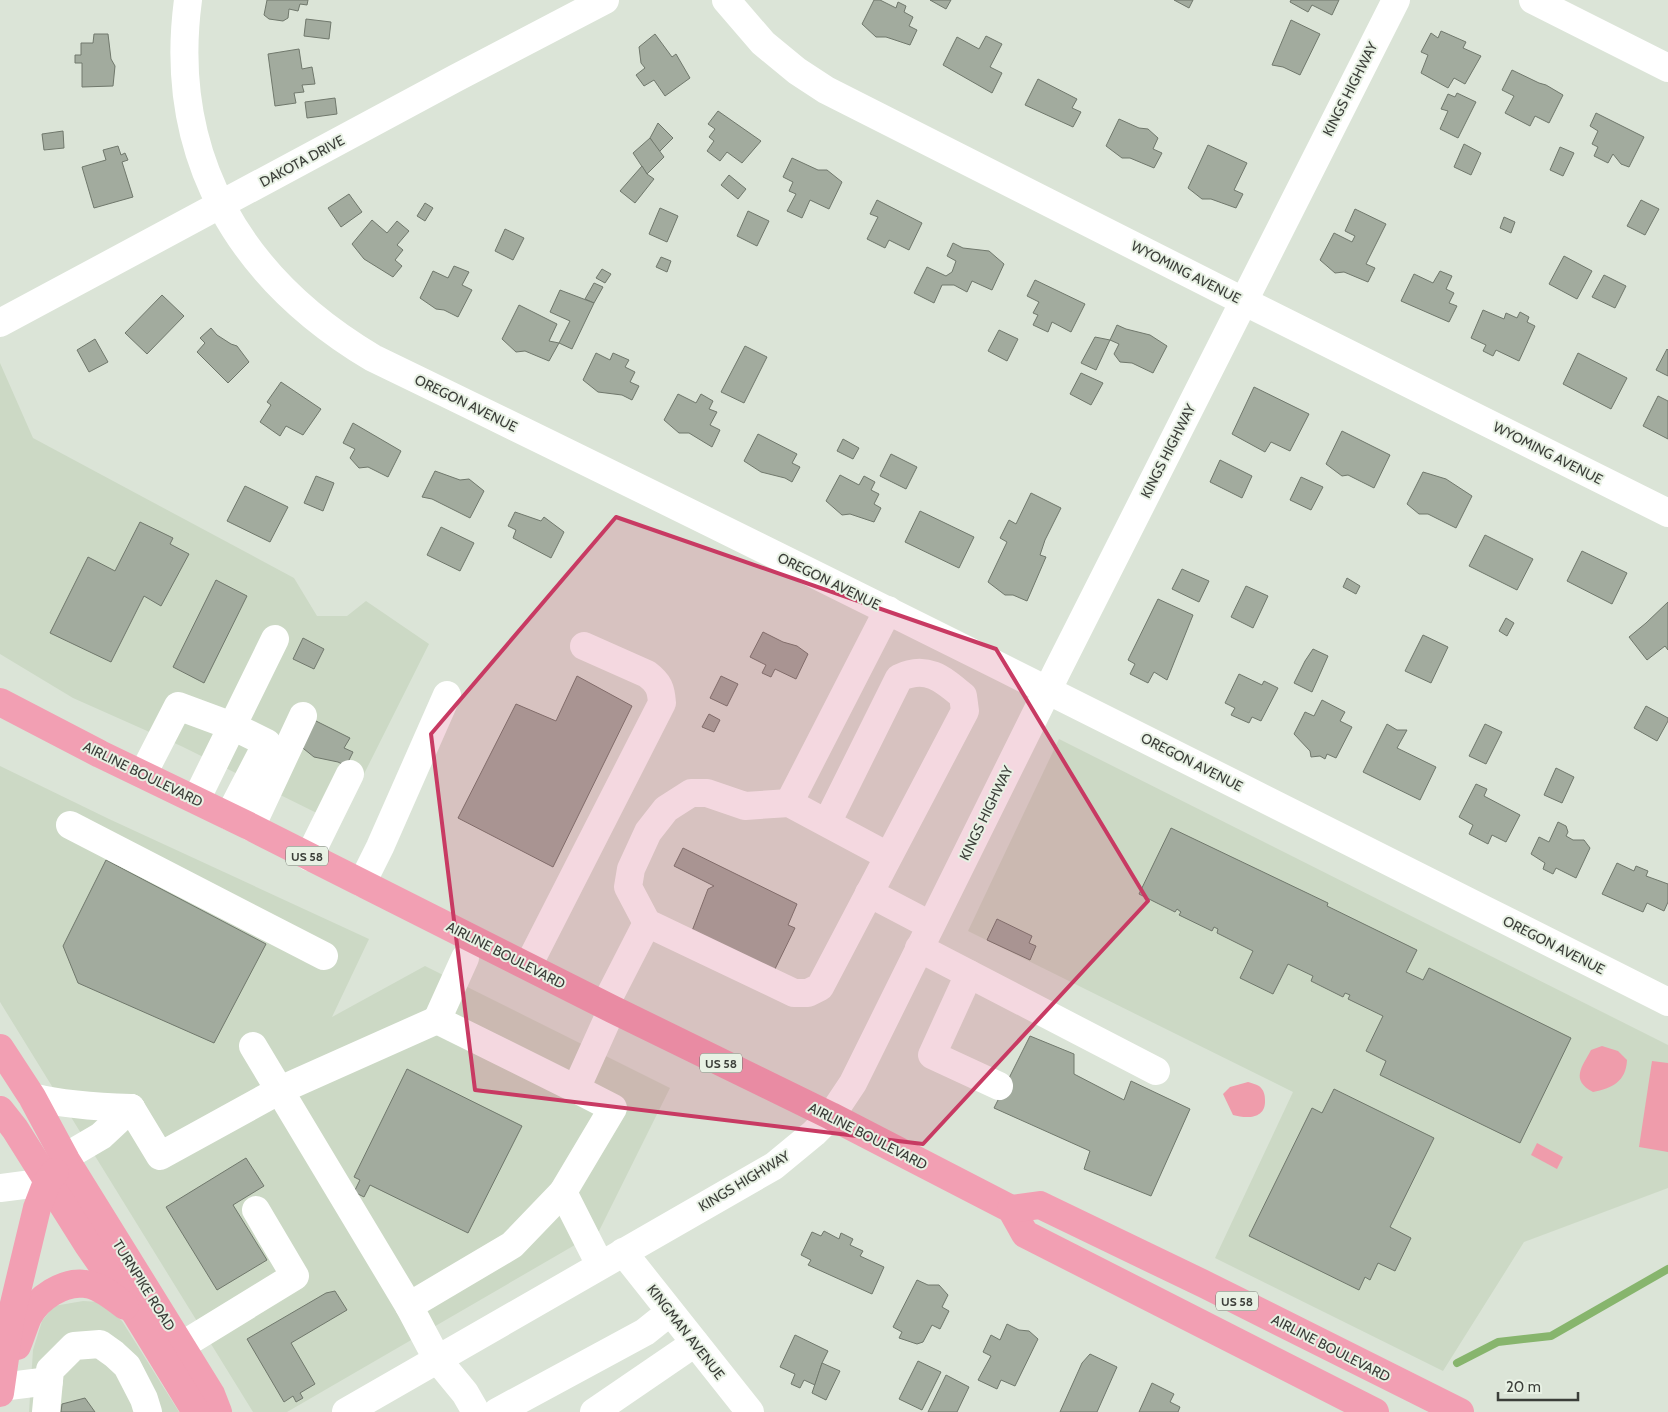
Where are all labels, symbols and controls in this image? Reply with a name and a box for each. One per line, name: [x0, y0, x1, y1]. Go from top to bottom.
street label: KINGS HIGHWAY: [1319, 38, 1382, 139]
street label: DAKOTA DRIVE: [256, 131, 348, 191]
street label: WYOMING AVENUE: [1128, 237, 1244, 308]
street label: OREGON AVENUE: [412, 370, 520, 436]
street label: KINGS HIGHWAY: [1137, 400, 1200, 501]
street label: WYOMING AVENUE: [1490, 418, 1606, 489]
street label: OREGON AVENUE: [775, 548, 883, 614]
street label: OREGON AVENUE: [1138, 729, 1246, 796]
street label: AIRLINE BOULEVARD: [80, 737, 206, 811]
street label: KINGS HIGHWAY: [955, 762, 1017, 863]
road number: US 58: [286, 846, 328, 866]
street label: OREGON AVENUE: [1500, 912, 1608, 979]
street label: AIRLINE BOULEVARD: [443, 917, 569, 993]
road number: US 58: [700, 1054, 742, 1072]
street label: AIRLINE BOULEVARD: [805, 1098, 931, 1174]
street label: KINGS HIGHWAY: [695, 1146, 794, 1215]
street label: TURNPIKE ROAD: [109, 1236, 179, 1334]
street label: KINGMAN AVENUE: [643, 1281, 729, 1383]
road number: US 58: [1216, 1292, 1258, 1310]
street label: AIRLINE BOULEVARD: [1268, 1310, 1394, 1386]
scale bar: [1498, 1370, 1578, 1402]
text: 20 m: [1506, 1378, 1541, 1396]

